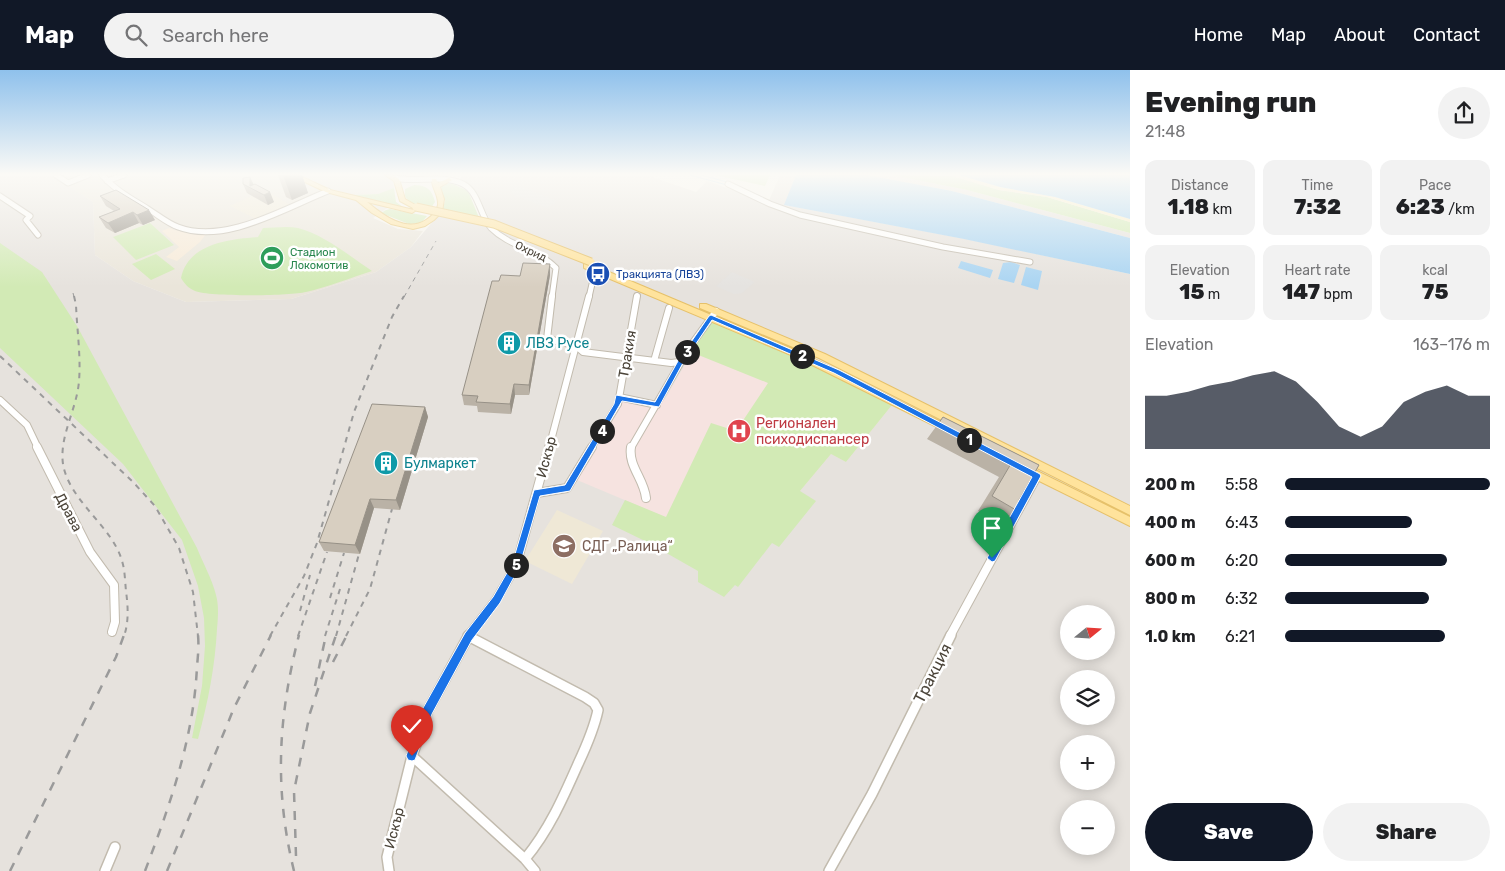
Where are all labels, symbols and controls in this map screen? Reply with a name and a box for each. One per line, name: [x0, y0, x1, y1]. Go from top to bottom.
search box: [104, 13, 454, 58]
text: Map: [25, 21, 74, 49]
icon: search: [122, 21, 150, 49]
text: Search here: [162, 24, 269, 47]
text: Home: [1194, 24, 1243, 46]
text: Map: [1271, 24, 1306, 46]
text: About: [1334, 24, 1385, 46]
text: Contact: [1413, 24, 1480, 46]
text: Evening run: [1145, 86, 1316, 119]
button: share: [1438, 87, 1490, 139]
text: 21:48: [1145, 122, 1185, 141]
text: Distance: [1171, 177, 1229, 194]
text: Time: [1302, 177, 1333, 194]
text: Pace: [1419, 177, 1451, 194]
text: 1.18: [1167, 194, 1209, 219]
text: 7:32: [1294, 194, 1341, 219]
text: 6:23: [1396, 194, 1445, 219]
text: km: [1209, 201, 1232, 218]
text: /km: [1445, 201, 1475, 218]
street label: Охрид: [513, 239, 549, 265]
sports icon: Стадион Локомотив: [259, 245, 285, 271]
place label: Стадион Локомотив: [290, 246, 348, 272]
bus stop icon: Тракцията (ЛВЗ): [585, 261, 611, 287]
text: Elevation: [1170, 262, 1230, 279]
text: Heart rate: [1285, 262, 1350, 279]
text: kcal: [1422, 262, 1448, 279]
place label: Тракцията (ЛВЗ): [616, 268, 704, 281]
text: 15: [1179, 279, 1204, 304]
text: 147: [1282, 279, 1320, 304]
text: 75: [1422, 279, 1448, 304]
text: m: [1204, 286, 1220, 303]
text: bpm: [1320, 286, 1353, 303]
street label: Тракия: [615, 329, 640, 379]
building icon: ЛВЗ Русе: [496, 330, 522, 356]
place label: ЛВЗ Русе: [526, 335, 589, 352]
text: Elevation: [1145, 335, 1214, 354]
text: 163–176 m: [1413, 335, 1490, 354]
pin: 3: [674, 340, 700, 364]
text: 3: [683, 344, 692, 361]
pin: 2: [790, 344, 814, 368]
text: 2: [798, 348, 807, 365]
place label: Регионален психодиспансер: [756, 415, 869, 448]
pin: 4: [590, 418, 614, 444]
hospital icon: Регионален психодиспансер: [726, 418, 752, 444]
text: 4: [598, 423, 607, 440]
pin: 1: [956, 428, 982, 452]
text: 1: [966, 432, 973, 449]
street label: Искър: [533, 435, 560, 480]
building icon: Булмаркет: [373, 450, 399, 476]
place label: Булмаркет: [404, 455, 476, 472]
text: 200 m: [1145, 475, 1195, 494]
text: 5:58: [1225, 475, 1258, 494]
street label: Драва: [51, 490, 86, 535]
pin: [971, 507, 1013, 558]
text: 400 m: [1145, 513, 1196, 532]
text: 6:43: [1225, 513, 1258, 532]
icon: arrive: [978, 514, 1006, 542]
school or university icon: СДГ „Ралица“: [551, 533, 577, 559]
place label: СДГ „Ралица“: [582, 538, 673, 555]
text: 600 m: [1145, 551, 1195, 570]
text: 6:20: [1225, 551, 1258, 570]
pin: 5: [504, 552, 528, 578]
text: 5: [512, 557, 521, 574]
text: 800 m: [1145, 589, 1196, 608]
text: 6:32: [1225, 589, 1258, 608]
north arrow: [1060, 605, 1115, 660]
map controls: [1060, 605, 1115, 855]
text: 1.0 km: [1145, 627, 1196, 646]
text: 6:21: [1225, 627, 1255, 646]
street label: Тракция: [909, 640, 956, 706]
button: layers: [1060, 670, 1115, 725]
pin: [391, 705, 433, 756]
icon: check: [398, 712, 426, 740]
button: +: [1060, 735, 1115, 790]
button: −: [1060, 800, 1115, 855]
button: Save: [1145, 803, 1313, 861]
button: Share: [1323, 803, 1490, 861]
street label: Искър: [381, 806, 408, 851]

